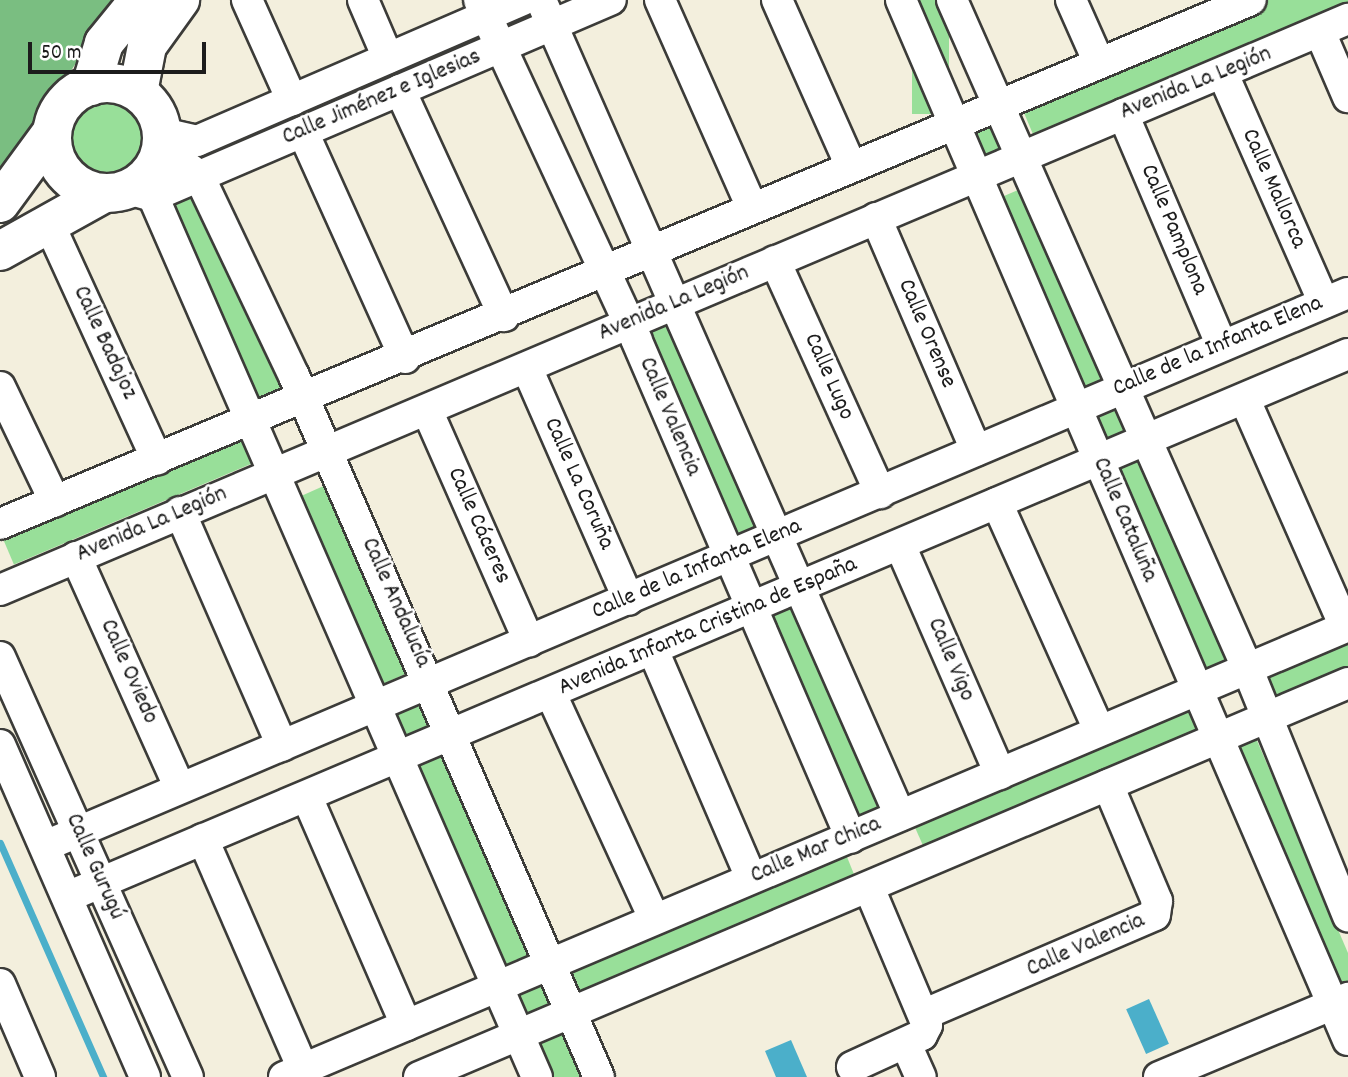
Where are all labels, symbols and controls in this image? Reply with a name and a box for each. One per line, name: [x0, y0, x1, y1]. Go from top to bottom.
scale bar: [32, 28, 210, 72]
text: 50 m: [41, 39, 81, 69]
street label: Avenida La Legión: [1116, 41, 1276, 127]
street label: Calle Jiménez e Iglesias: [278, 43, 486, 153]
street label: Calle Mallorca: [1234, 125, 1312, 253]
street label: Calle Pamplona: [1133, 160, 1213, 300]
street label: Avenida La Legión: [594, 259, 754, 349]
street label: Calle Orense: [890, 275, 962, 393]
street label: Calle Badajoz: [65, 282, 143, 404]
street label: Calle de la Infanta Elena: [1109, 290, 1327, 404]
street label: Calle Lugo: [796, 329, 860, 425]
street label: Calle Valencia: [631, 353, 707, 481]
street label: Calle La Coruña: [536, 414, 620, 554]
street label: Calle Cataluña: [1085, 454, 1163, 586]
street label: Calle Cáceres: [440, 463, 516, 589]
street label: Avenida La Legión: [72, 480, 232, 570]
street label: Calle de la Infanta Elena: [588, 513, 806, 627]
street label: Calle Andalucía: [354, 534, 436, 672]
street label: Avenida Infanta Cristina de España: [554, 551, 862, 703]
street label: Calle Vigo: [920, 614, 980, 706]
street label: Calle Oviedo: [92, 615, 164, 729]
street label: Calle Gurugú: [58, 809, 130, 925]
street label: Calle Mar Chica: [747, 811, 885, 891]
street label: Calle Valencia: [1023, 907, 1149, 985]

